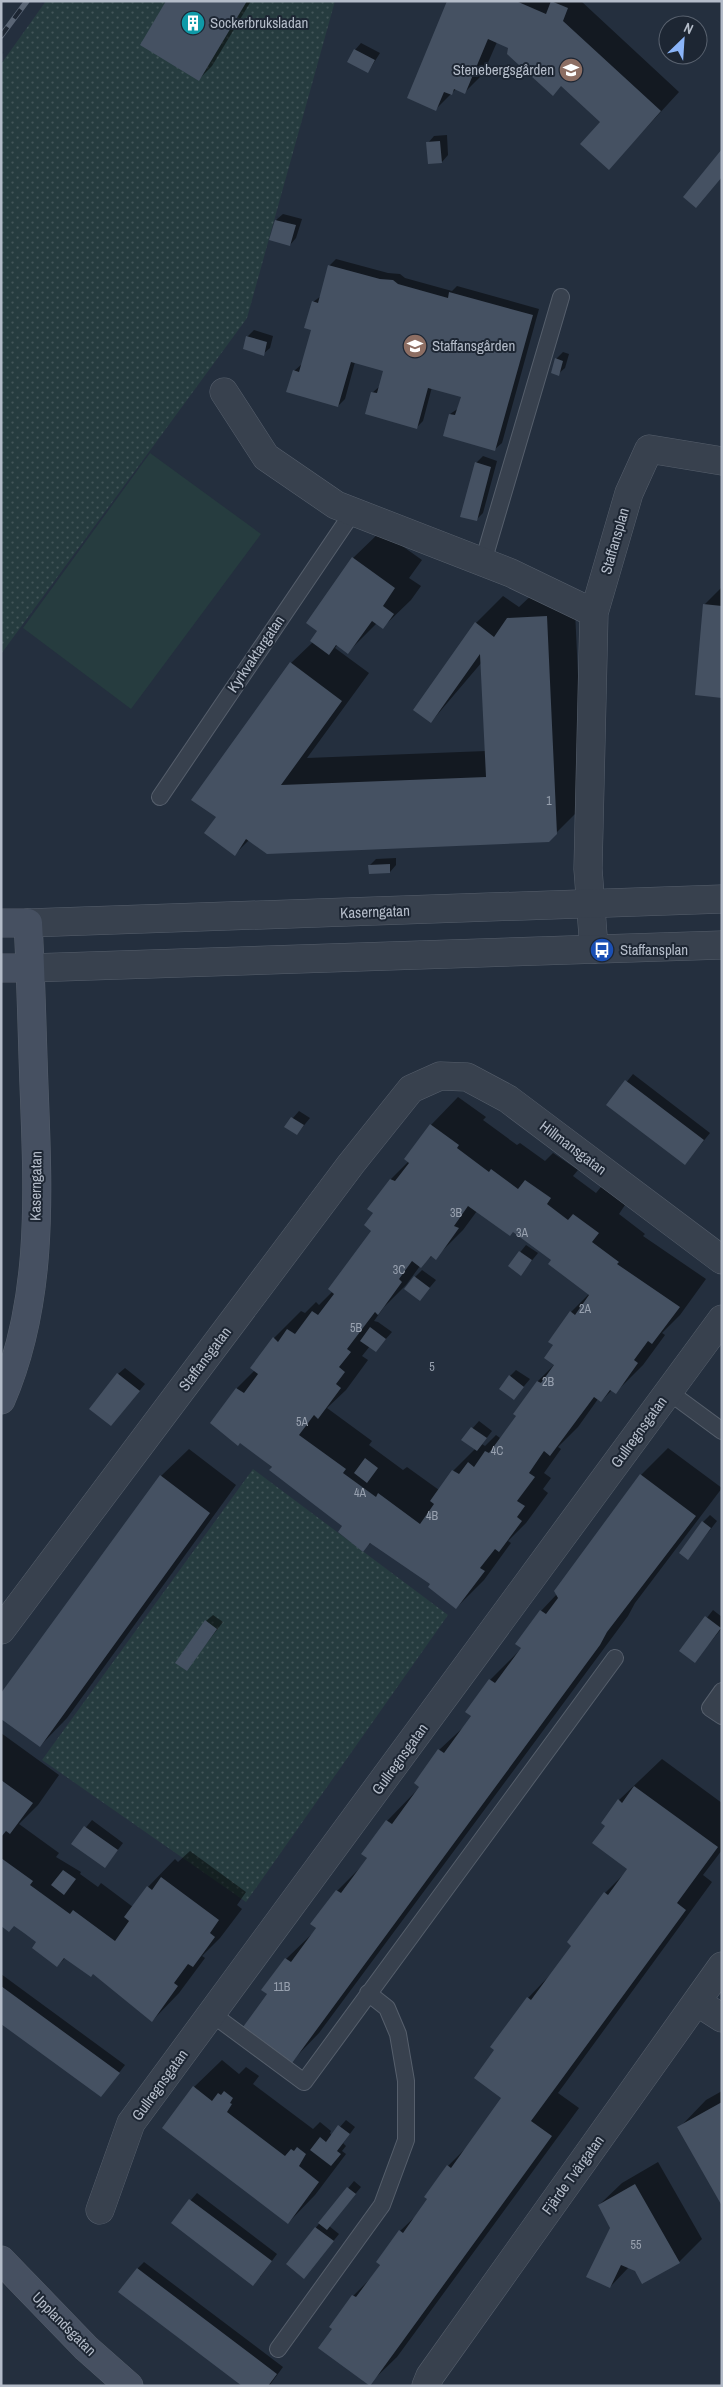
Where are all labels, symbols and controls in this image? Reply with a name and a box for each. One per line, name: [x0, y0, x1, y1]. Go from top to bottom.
building icon: Sockerbruksladan: [180, 10, 206, 36]
place label: Sockerbruksladan: [210, 12, 308, 33]
north arrow: [658, 15, 708, 65]
text: N: [681, 18, 696, 38]
school or university icon: Stenebergsgården: [558, 57, 584, 83]
place label: Stenebergsgården: [453, 59, 554, 80]
school or university icon: Staffansgården: [402, 333, 428, 359]
place label: Staffansgården: [432, 335, 515, 356]
street label: Staffansplan: [595, 505, 634, 577]
street label: Kyrkvaktargatan: [222, 611, 289, 696]
house number: 1: [546, 793, 552, 809]
street label: Kaserngatan: [340, 900, 410, 923]
bus stop icon: Staffansplan: [589, 937, 615, 963]
place label: Staffansplan: [620, 939, 688, 960]
street label: Hillmansgatan: [536, 1116, 611, 1180]
street label: Kaserngatan: [24, 1151, 47, 1221]
house number: 3B: [450, 1205, 462, 1221]
house number: 3A: [516, 1225, 528, 1241]
house number: 3C: [393, 1262, 405, 1278]
house number: 2A: [579, 1301, 591, 1317]
house number: 5B: [350, 1320, 362, 1336]
street label: Staffansgatan: [173, 1322, 236, 1395]
house number: 5: [429, 1359, 435, 1375]
house number: 2B: [542, 1374, 554, 1390]
street label: Gullregnsgatan: [606, 1392, 672, 1472]
house number: 5A: [296, 1414, 308, 1430]
house number: 4C: [491, 1443, 503, 1459]
house number: 4A: [354, 1485, 366, 1501]
house number: 4B: [426, 1508, 438, 1524]
street label: Gullregnsgatan: [367, 1719, 433, 1799]
house number: 11B: [274, 1979, 291, 1995]
street label: Gullregnsgatan: [127, 2045, 193, 2125]
street label: Fjärde Tvärgatan: [537, 2131, 609, 2219]
house number: 55: [631, 2237, 642, 2253]
street label: Upplandsgatan: [28, 2287, 101, 2360]

